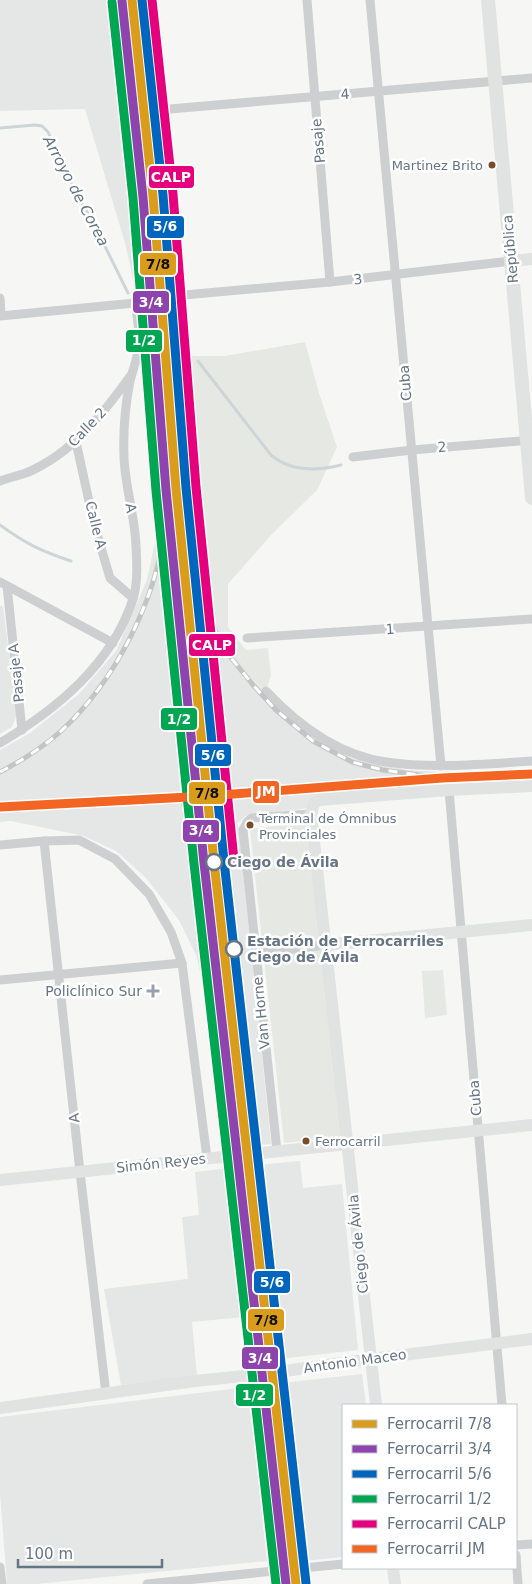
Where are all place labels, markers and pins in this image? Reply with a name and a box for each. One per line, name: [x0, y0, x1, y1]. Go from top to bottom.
place label: Martinez Brito: [392, 158, 483, 173]
marker: Martinez Brito: [487, 160, 497, 170]
place label: Terminal de Ómnibus Provinciales: [258, 811, 397, 842]
marker: Terminal de Ómnibus Provinciales: [245, 820, 255, 830]
marker: Ciego de Ávila: [205, 853, 223, 871]
place label: Ciego de Ávila: [227, 854, 339, 870]
place label: Estación de Ferrocarriles Ciego de Ávila: [247, 933, 444, 965]
marker: Estación de Ferrocarriles Ciego de Ávila: [225, 940, 243, 958]
place label: Policlínico Sur: [45, 983, 142, 999]
marker: Policlínico Sur: [146, 984, 160, 998]
place label: Ferrocarril: [315, 1134, 381, 1149]
marker: Ferrocarril: [301, 1136, 311, 1146]

